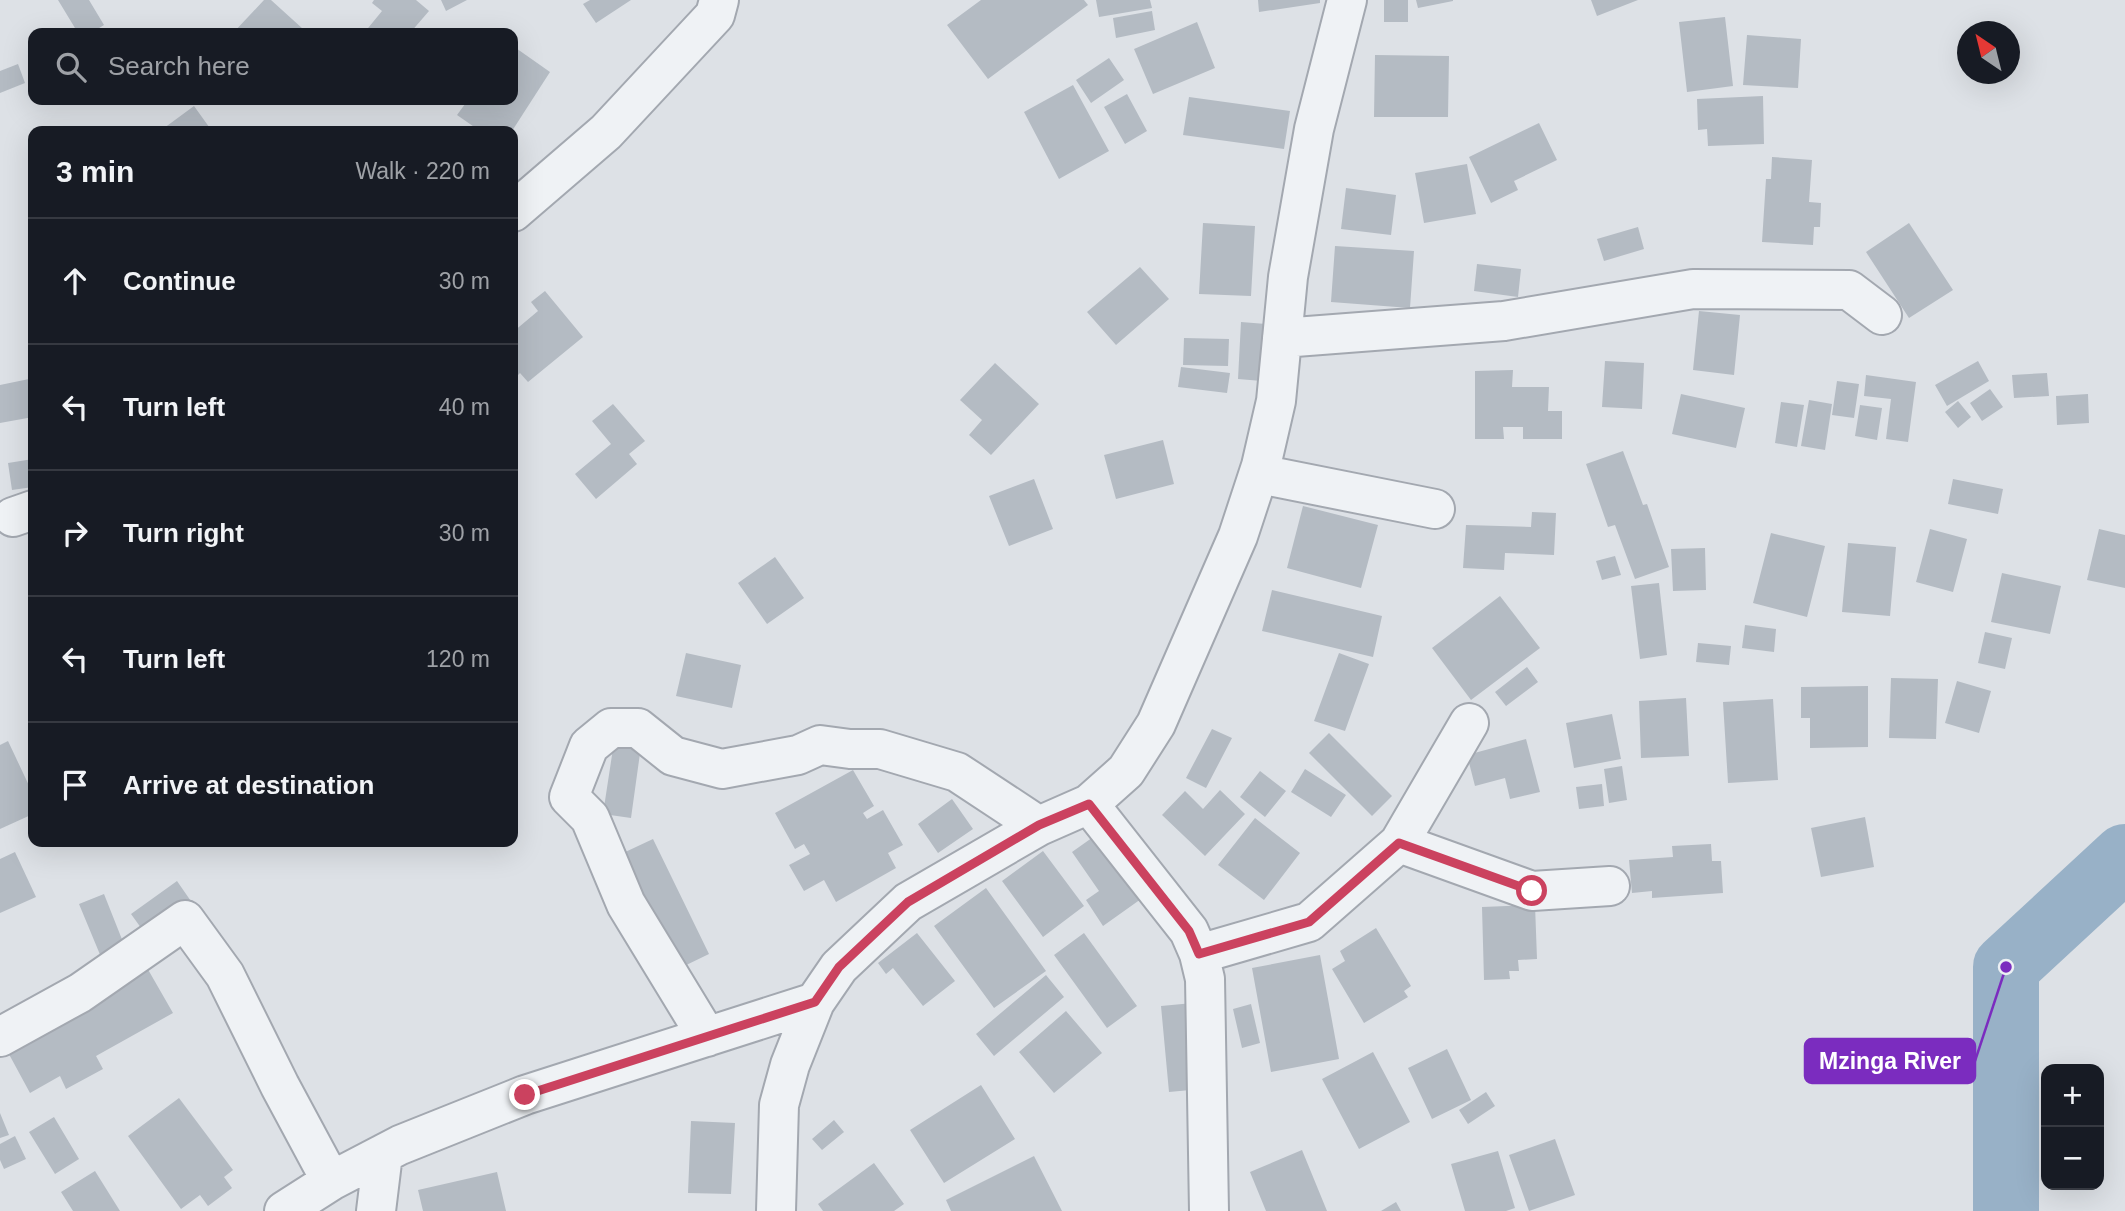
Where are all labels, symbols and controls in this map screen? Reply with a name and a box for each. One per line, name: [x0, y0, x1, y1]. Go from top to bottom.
north arrow: [1957, 21, 2020, 84]
search box: [28, 28, 518, 105]
icon: search: [52, 48, 90, 86]
text: Search here: [108, 51, 250, 81]
text: 3 min: [56, 155, 134, 188]
text: Walk · 220 m: [355, 158, 490, 184]
icon: ahead: [56, 262, 94, 300]
text: Continue: [123, 266, 236, 296]
text: 30 m: [439, 268, 490, 294]
icon: left: [56, 388, 94, 426]
text: Turn left: [123, 392, 225, 422]
text: 40 m: [439, 394, 490, 420]
icon: right: [56, 514, 94, 552]
text: Turn right: [123, 518, 244, 548]
text: 30 m: [439, 520, 490, 546]
icon: left: [56, 640, 94, 678]
text: Turn left: [123, 644, 225, 674]
text: 120 m: [426, 646, 490, 672]
icon: arrive: [56, 766, 94, 804]
text: Arrive at destination: [123, 770, 374, 800]
route start: [1516, 875, 1547, 906]
callout: Mzinga River: [1805, 1039, 1975, 1083]
text: Mzinga River: [1819, 1048, 1961, 1074]
map controls: [2041, 1064, 2104, 1190]
button: +: [2041, 1064, 2104, 1127]
route end: [509, 1079, 540, 1110]
button: −: [2041, 1127, 2104, 1190]

